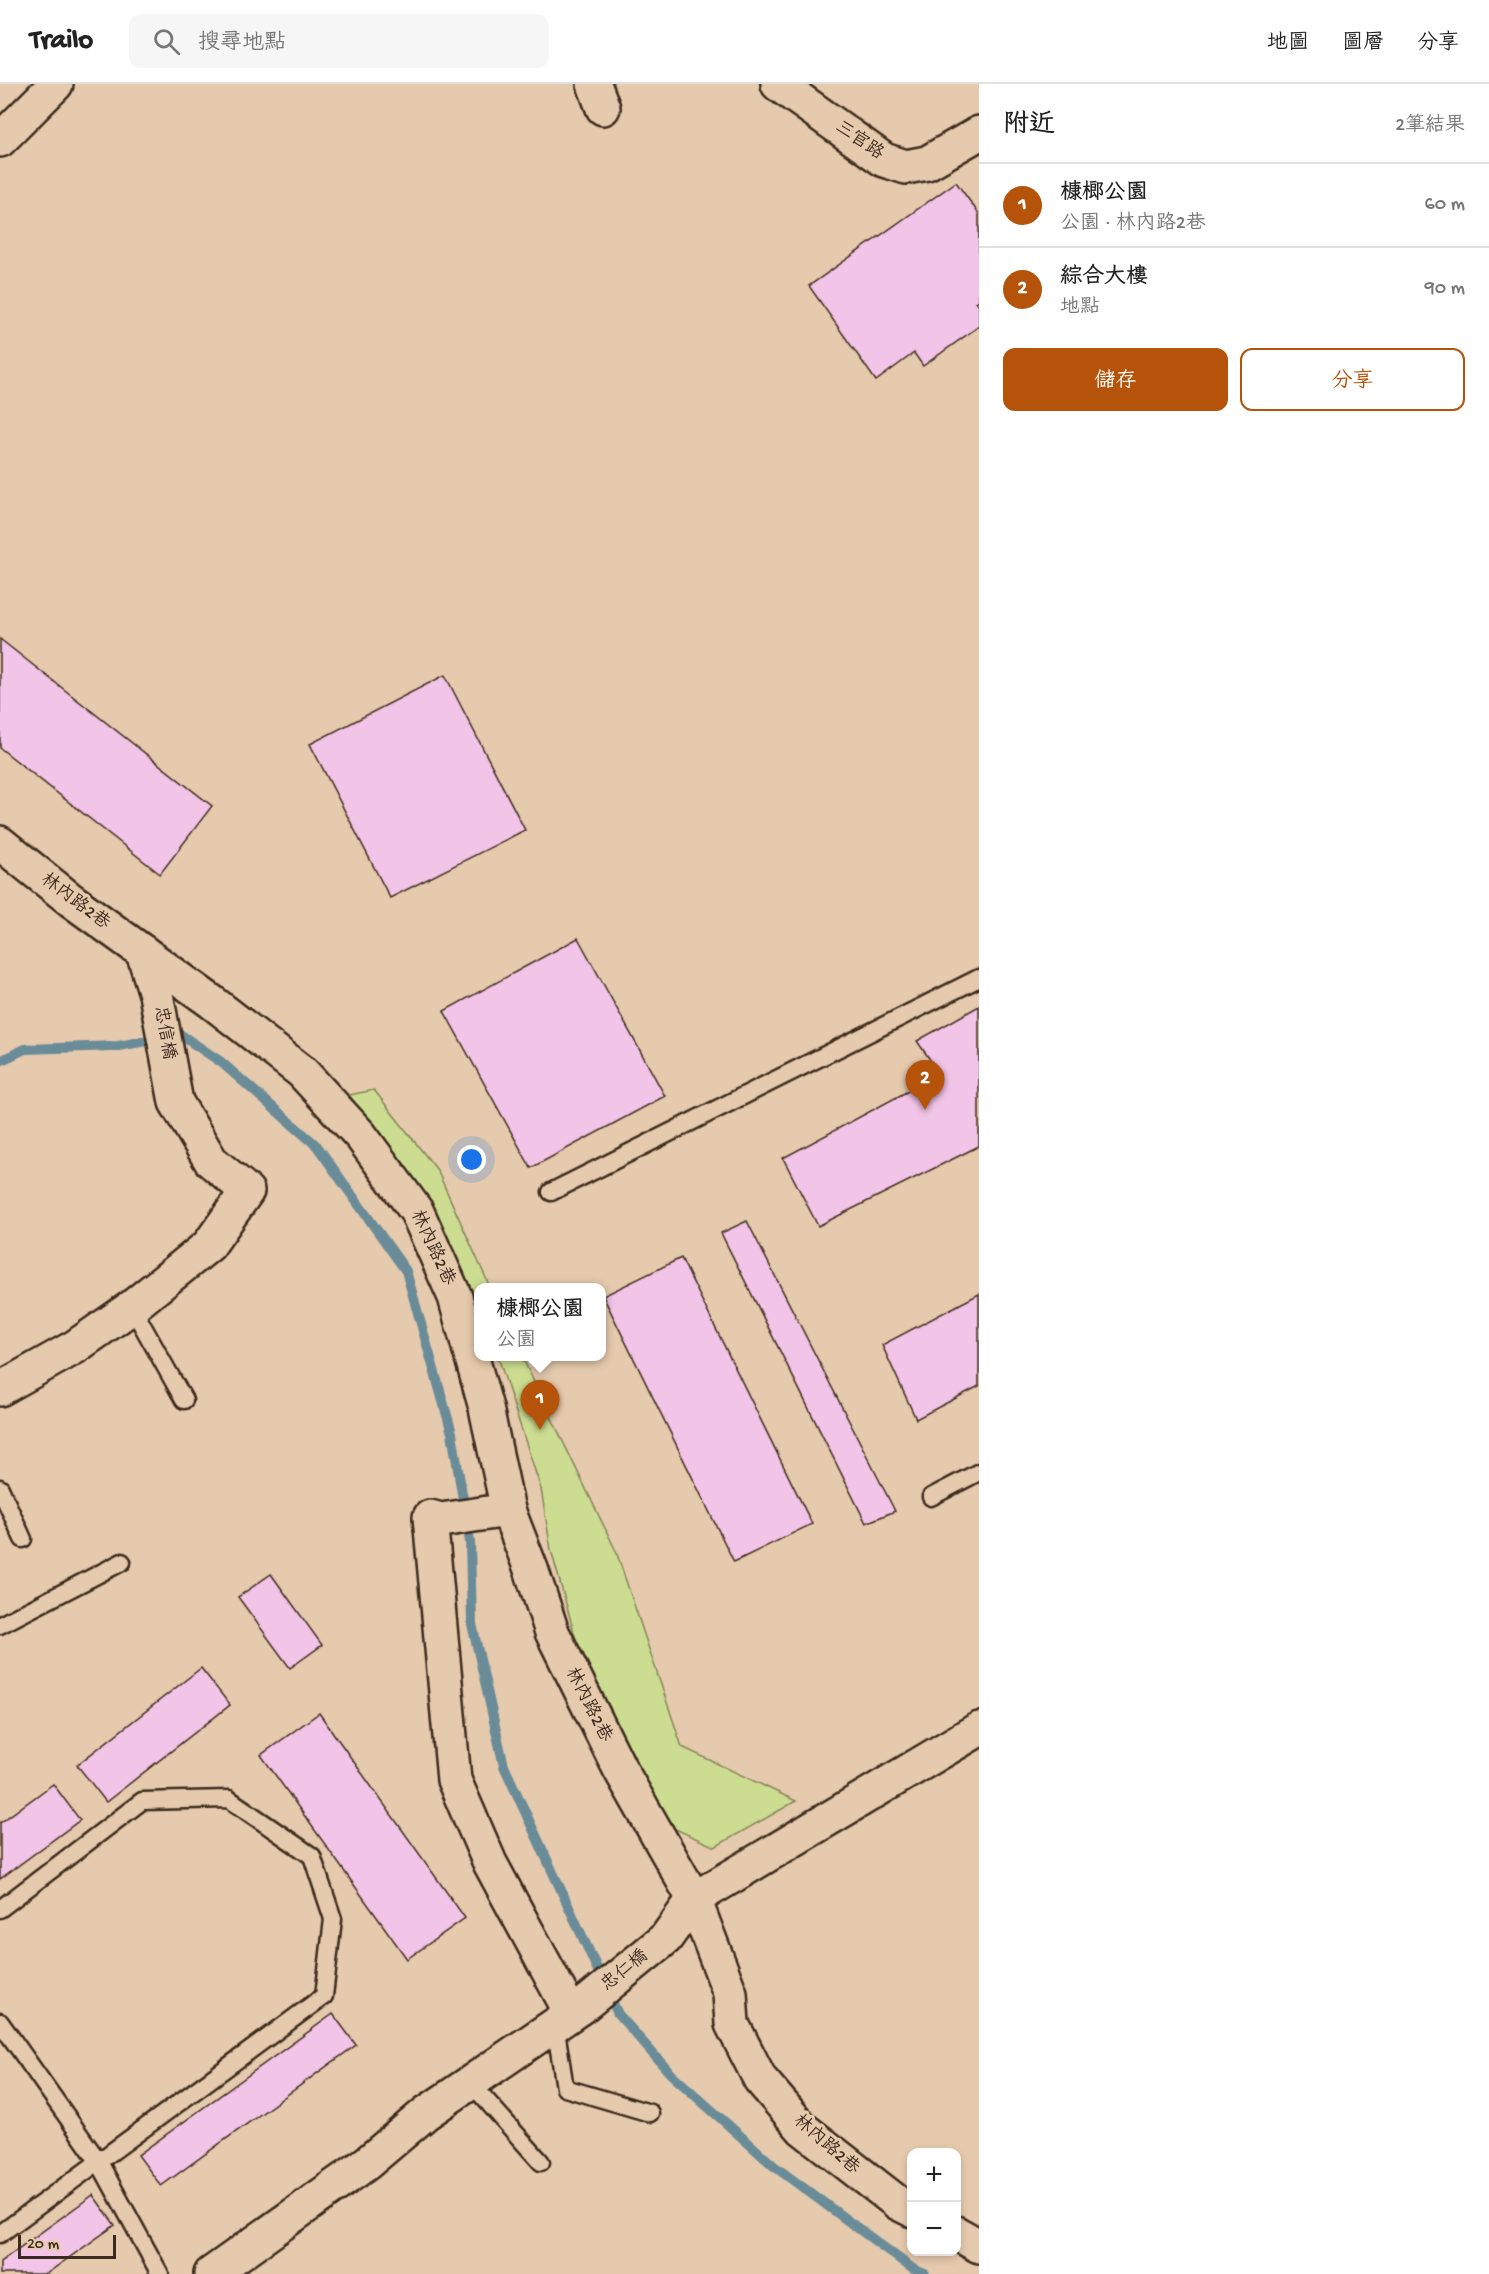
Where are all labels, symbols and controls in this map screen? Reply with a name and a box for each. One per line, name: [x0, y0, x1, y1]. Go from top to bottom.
search box: [129, 14, 549, 68]
text: Trailo: [30, 25, 93, 58]
icon: search: [150, 25, 183, 58]
text: 搜尋地點: [198, 31, 286, 57]
text: 地圖: [1267, 32, 1309, 57]
text: 圖層: [1342, 32, 1384, 57]
text: 分享: [1417, 32, 1459, 57]
text: 附近: [1003, 111, 1055, 142]
text: 2筆結果: [1395, 115, 1465, 138]
street label: 三官路: [831, 116, 888, 165]
text: 槺榔公園: [1060, 181, 1148, 207]
text: 1: [1018, 194, 1027, 217]
text: 60 m: [1425, 194, 1465, 217]
text: 公園 · 林內路2巷: [1060, 213, 1206, 236]
text: 綜合大樓: [1060, 265, 1148, 291]
text: 2: [1018, 278, 1027, 301]
text: 90 m: [1425, 278, 1465, 301]
text: 地點: [1060, 297, 1100, 320]
button: 儲存: [1003, 348, 1228, 411]
button: 分享: [1240, 348, 1465, 411]
street label: 林內路2巷: [36, 868, 114, 935]
street label: 忠信橋: [149, 1004, 180, 1061]
pin: 2: [906, 1060, 944, 1110]
your location: [457, 1145, 486, 1174]
street label: 林內路2巷: [405, 1207, 460, 1289]
popup: [474, 1283, 606, 1361]
text: 槺榔公園: [496, 1298, 584, 1324]
text: 公園: [496, 1330, 536, 1353]
pin: 1: [520, 1380, 560, 1430]
street label: 林內路2巷: [560, 1664, 617, 1746]
street label: 忠仁橋: [597, 1945, 653, 1996]
street label: 林內路2巷: [789, 2110, 864, 2179]
map controls: [907, 2148, 961, 2256]
button: +: [907, 2148, 961, 2202]
button: −: [907, 2202, 961, 2256]
scale bar: [18, 2232, 116, 2260]
text: 20 m: [27, 2236, 59, 2255]

